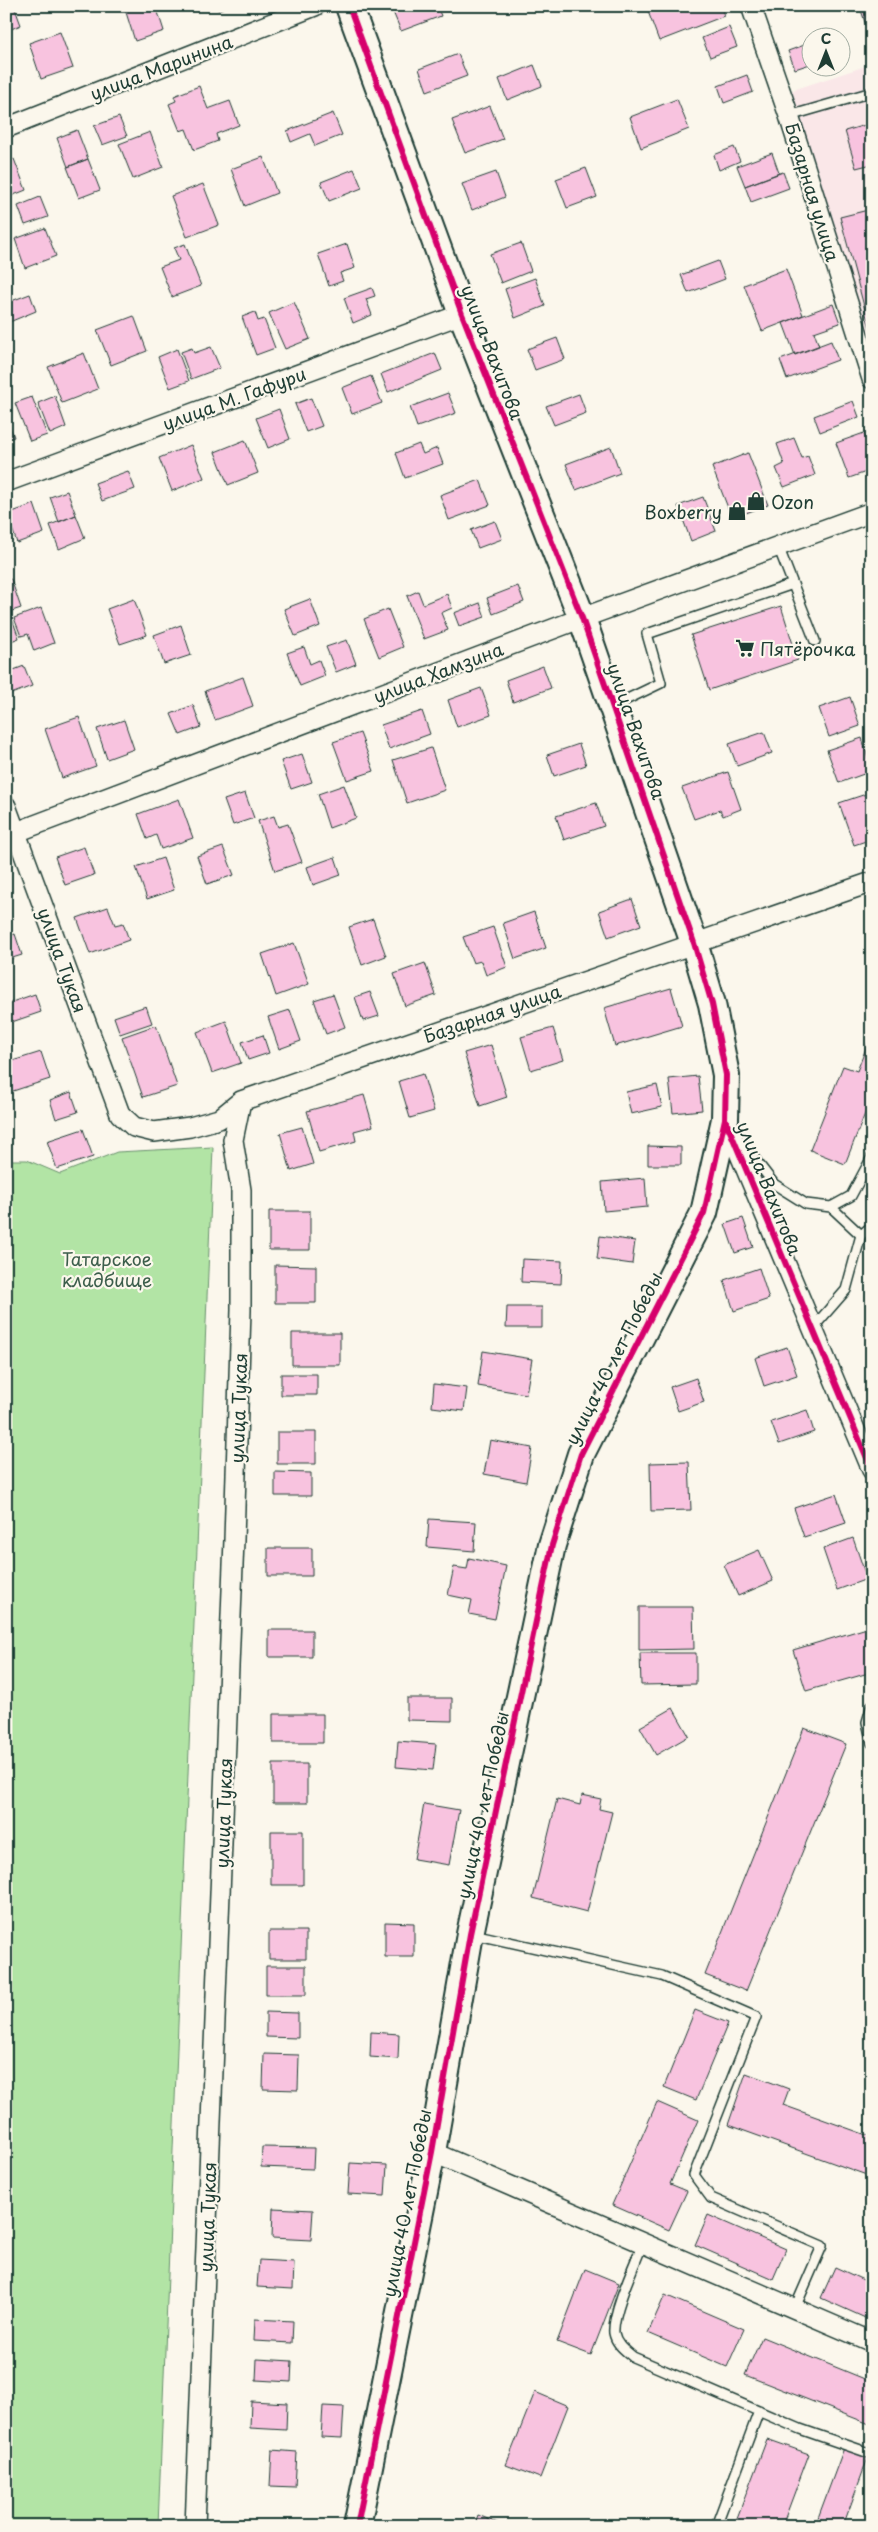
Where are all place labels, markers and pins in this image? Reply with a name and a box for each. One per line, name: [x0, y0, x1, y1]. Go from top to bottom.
place label: Ozon: [771, 488, 814, 515]
shop icon: Ozon: [745, 490, 767, 512]
place label: Boxberry: [644, 498, 722, 525]
shop icon: Boxberry: [726, 500, 748, 522]
place label: Пятёрочка: [760, 635, 856, 662]
supermarket icon: Пятёрочка: [734, 637, 756, 659]

